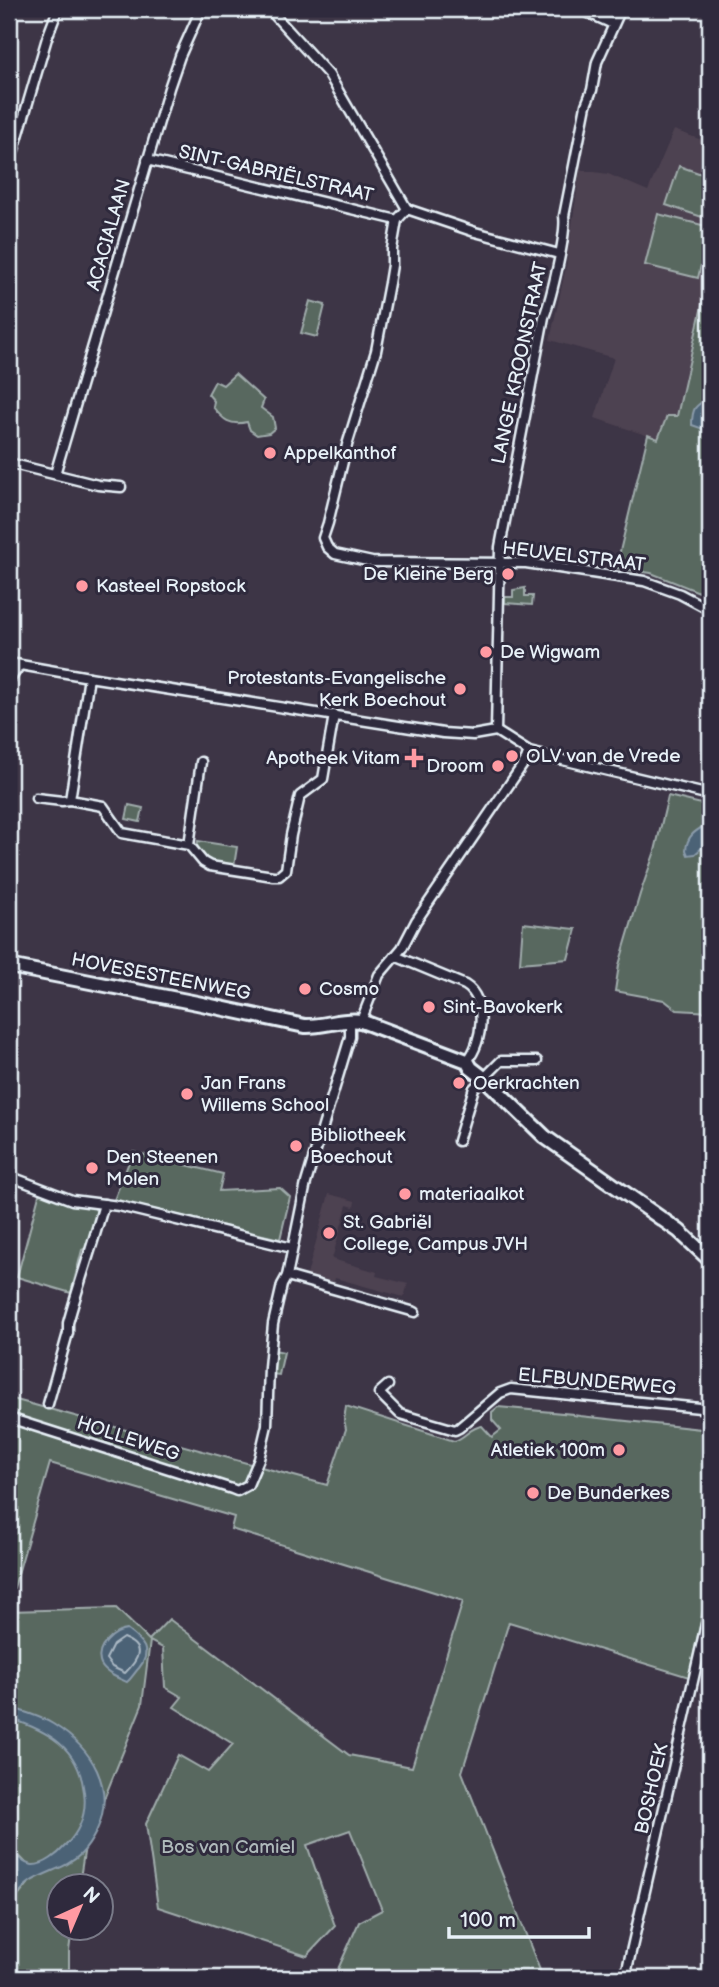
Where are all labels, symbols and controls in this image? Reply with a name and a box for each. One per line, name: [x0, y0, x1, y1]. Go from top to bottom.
street label: SINT-GABRIËLSTRAAT: [176, 140, 376, 208]
street label: ACACIALAAN: [82, 177, 136, 293]
street label: LANGE KROONSTRAAT: [487, 259, 553, 466]
place label: Appelkanthof: [284, 442, 397, 465]
marker: Appelkanthof: [262, 445, 278, 461]
street label: HEUVELSTRAAT: [501, 537, 648, 577]
place label: De Kleine Berg: [363, 563, 494, 586]
marker: De Kleine Berg: [500, 566, 516, 582]
place label: Kasteel Ropstock: [96, 575, 246, 598]
marker: Kasteel Ropstock: [74, 578, 90, 594]
place label: De Wigwam: [500, 641, 600, 664]
marker: De Wigwam: [478, 644, 494, 660]
place label: Protestants-Evangelische Kerk Boechout: [227, 667, 446, 712]
marker: Protestants-Evangelische Kerk Boechout: [452, 681, 468, 697]
place label: OLV van de Vrede: [526, 745, 681, 768]
place label: Apotheek Vitam: [266, 747, 400, 770]
marker: OLV van de Vrede: [504, 748, 520, 764]
marker: Apotheek Vitam: [406, 750, 422, 766]
place label: Droom: [426, 755, 484, 778]
marker: Droom: [490, 758, 506, 774]
street label: HOVESESTEENWEG: [69, 948, 253, 1006]
place label: Cosmo: [319, 978, 379, 1001]
marker: Cosmo: [297, 981, 313, 997]
place label: Sint-Bavokerk: [443, 996, 563, 1019]
marker: Sint-Bavokerk: [421, 999, 437, 1015]
place label: Jan Frans Willems School: [201, 1072, 329, 1117]
place label: Oerkrachten: [473, 1072, 580, 1095]
marker: Oerkrachten: [451, 1075, 467, 1091]
marker: Jan Frans Willems School: [179, 1086, 195, 1102]
place label: Bibliotheek Boechout: [310, 1124, 406, 1169]
marker: Bibliotheek Boechout: [288, 1138, 304, 1154]
place label: Den Steenen Molen: [106, 1146, 218, 1191]
marker: Den Steenen Molen: [84, 1160, 100, 1176]
place label: materiaalkot: [419, 1183, 525, 1206]
marker: materiaalkot: [397, 1186, 413, 1202]
place label: St. Gabriël College, Campus JVH: [343, 1211, 528, 1256]
marker: St. Gabriël College, Campus JVH: [321, 1225, 337, 1241]
street label: ELFBUNDERWEG: [517, 1364, 677, 1400]
street label: HOLLEWEG: [74, 1412, 182, 1466]
place label: Atletiek 100m: [491, 1439, 605, 1462]
marker: Atletiek 100m: [611, 1442, 627, 1458]
place label: De Bunderkes: [547, 1482, 670, 1505]
marker: De Bunderkes: [525, 1485, 541, 1501]
street label: BOSHOEK: [630, 1741, 674, 1836]
park label: Bos van Camiel: [161, 1836, 295, 1859]
north arrow: [46, 1871, 116, 1941]
text: N: [78, 1883, 104, 1909]
scale bar: [449, 1896, 590, 1940]
text: 100 m: [460, 1908, 516, 1933]

